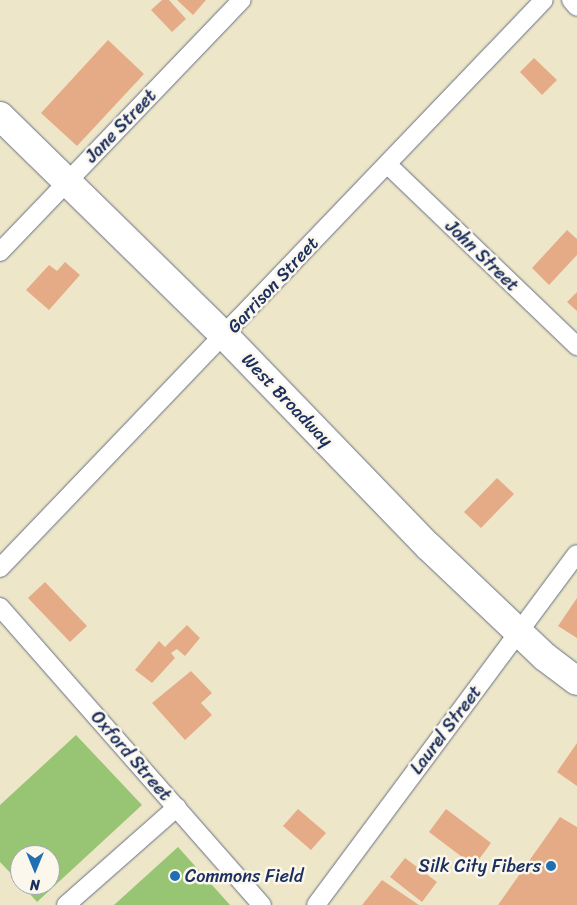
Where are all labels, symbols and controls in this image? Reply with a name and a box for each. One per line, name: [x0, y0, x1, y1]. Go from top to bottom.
street label: Jane Street: [81, 85, 161, 167]
street label: John Street: [441, 216, 523, 296]
street label: Garrison Street: [223, 233, 323, 337]
street label: West Broadway: [237, 349, 337, 451]
street label: Laurel Street: [406, 682, 486, 778]
street label: Oxford Street: [86, 707, 176, 805]
north arrow: [10, 845, 60, 895]
place label: Silk City Fibers: [419, 855, 541, 877]
marker: Silk City Fibers: [545, 860, 557, 872]
place label: Commons Field: [185, 865, 304, 887]
marker: Commons Field: [169, 870, 181, 882]
text: N: [30, 872, 40, 897]

